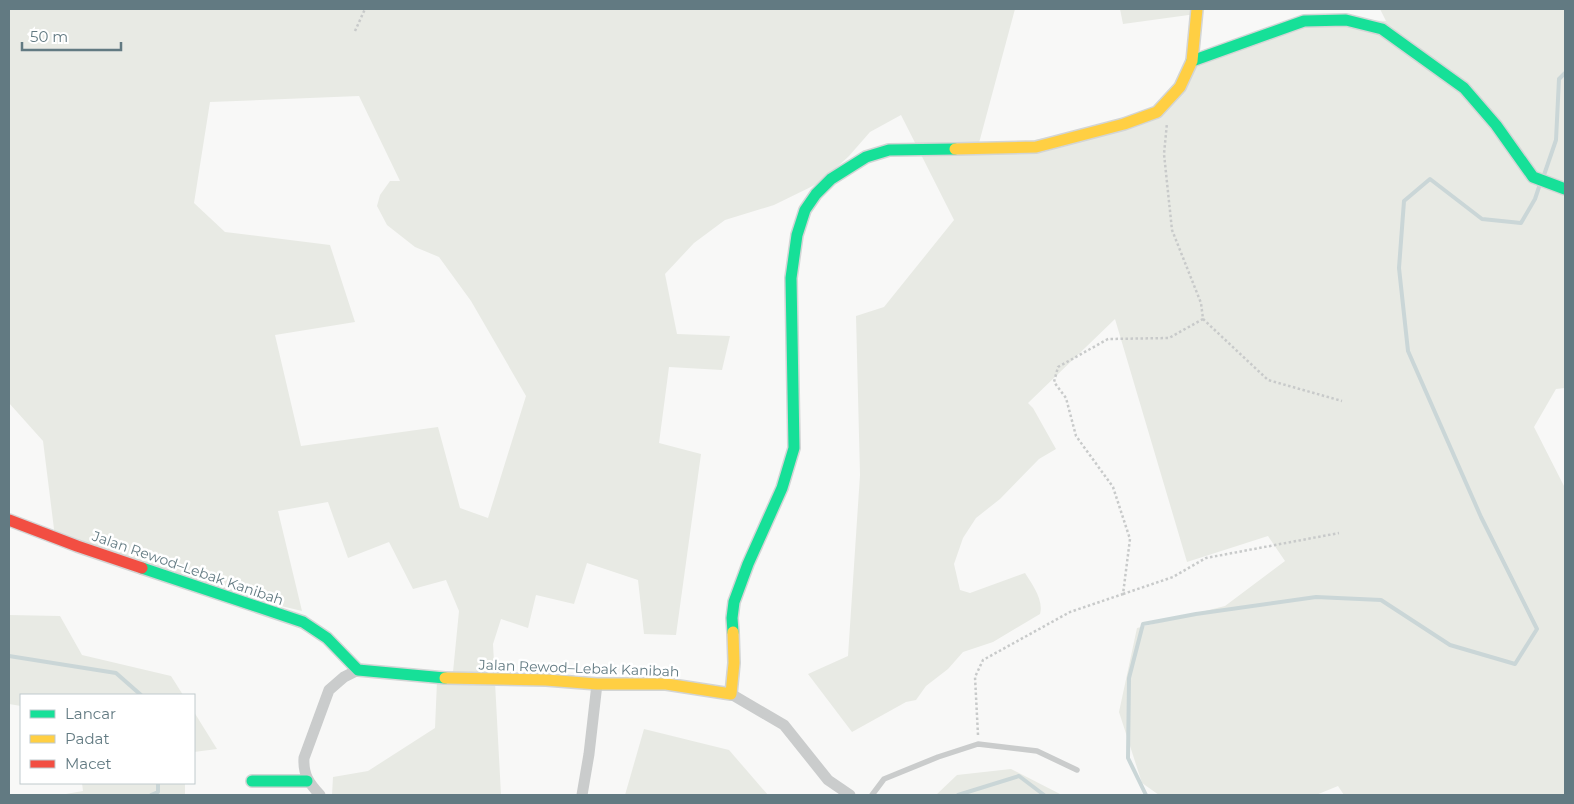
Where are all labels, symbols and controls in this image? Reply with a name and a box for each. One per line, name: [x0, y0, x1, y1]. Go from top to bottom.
scale bar: [22, 20, 121, 52]
text: 50 m: [30, 27, 68, 46]
street label: Jalan Rewod–Lebak Kanibah: [89, 526, 286, 609]
street label: Jalan Rewod–Lebak Kanibah: [477, 655, 680, 681]
legend: [20, 694, 195, 784]
text: Lancar: [65, 704, 116, 723]
text: Padat: [65, 729, 110, 748]
text: Macet: [65, 754, 112, 773]

